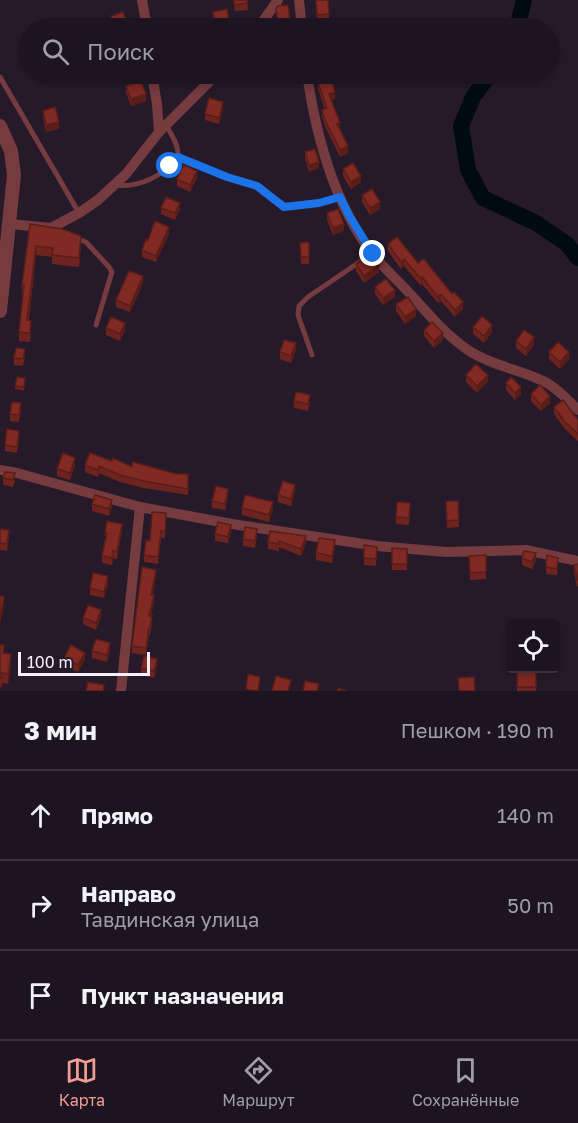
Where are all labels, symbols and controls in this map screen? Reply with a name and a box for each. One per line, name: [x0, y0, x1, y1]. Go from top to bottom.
search box: [18, 18, 560, 84]
icon: search: [39, 35, 72, 68]
text: Поиск: [87, 38, 155, 65]
route start: [156, 152, 182, 178]
route end: [359, 240, 385, 266]
map controls: [506, 619, 560, 673]
button: locate: [506, 619, 560, 673]
scale bar: [18, 649, 150, 676]
text: 100 m: [27, 652, 73, 672]
text: 3 мин: [24, 715, 97, 746]
text: Пешком · 190 m: [401, 718, 554, 742]
icon: ahead: [24, 799, 57, 832]
text: Прямо: [81, 802, 153, 829]
text: 140 m: [497, 803, 554, 827]
text: Направо: [81, 880, 176, 907]
icon: right: [24, 889, 57, 922]
text: 50 m: [507, 893, 554, 917]
text: Тавдинская улица: [81, 907, 259, 931]
icon: arrive: [24, 979, 57, 1012]
text: Пункт назначения: [81, 982, 284, 1009]
tab: Карта: [59, 1054, 105, 1110]
tab: Маршрут: [222, 1054, 295, 1110]
tab: Сохранённые: [412, 1054, 519, 1110]

